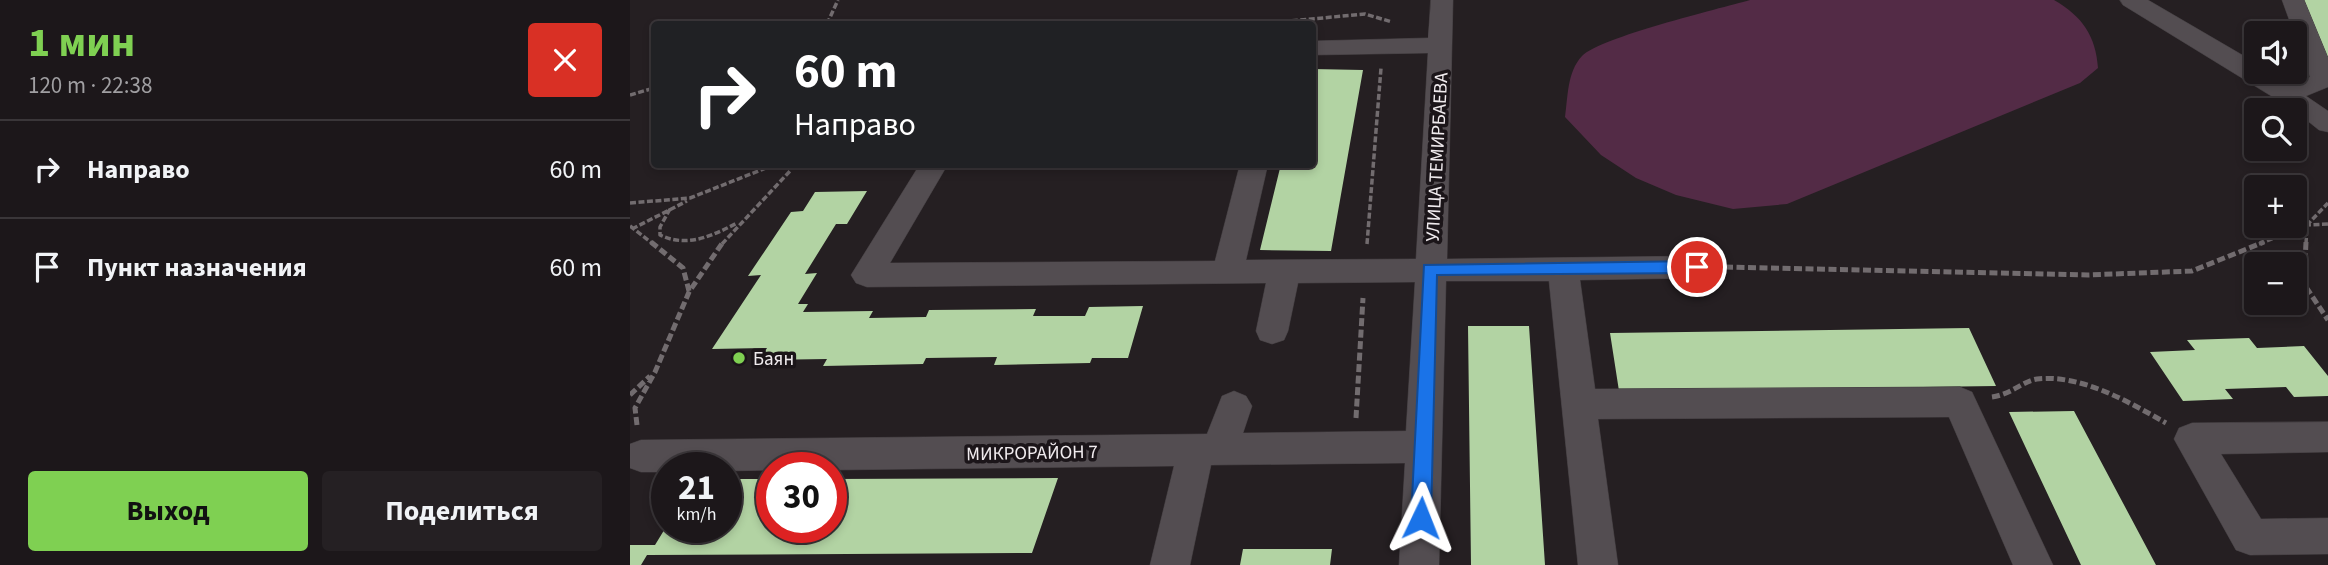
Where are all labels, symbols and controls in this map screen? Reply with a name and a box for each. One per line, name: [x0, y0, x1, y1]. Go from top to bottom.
text: 1 мин: [28, 13, 135, 73]
map controls: [2244, 21, 2307, 315]
button: sound: [2244, 21, 2307, 84]
button: close: [528, 23, 602, 97]
text: 60 m: [794, 37, 898, 107]
icon: right: [679, 49, 770, 140]
text: 120 m · 22:38: [28, 69, 152, 102]
street label: УЛИЦА ТЕМИРБАЕВА: [1420, 71, 1455, 242]
button: search: [2244, 98, 2307, 161]
text: Направо: [794, 102, 916, 148]
icon: right: [28, 150, 66, 188]
text: Направо: [87, 151, 190, 188]
text: 60 m: [549, 151, 602, 188]
button: +: [2244, 175, 2307, 238]
pin: [1667, 237, 1727, 297]
icon: arrive: [28, 248, 66, 286]
icon: arrive: [1678, 248, 1716, 286]
text: Пункт назначения: [87, 249, 307, 286]
text: 60 m: [549, 249, 602, 286]
button: −: [2244, 252, 2307, 315]
place label: Баян: [753, 346, 794, 373]
marker: Баян: [731, 350, 747, 366]
street label: МИКРОРАЙОН 7: [966, 439, 1098, 468]
speed limit sign: 30: [756, 452, 847, 543]
text: 21: [678, 463, 715, 513]
button: Выход: [28, 471, 308, 551]
button: Поделиться: [322, 471, 602, 551]
position arrow: [1384, 481, 1458, 555]
text: km/h: [677, 502, 716, 527]

